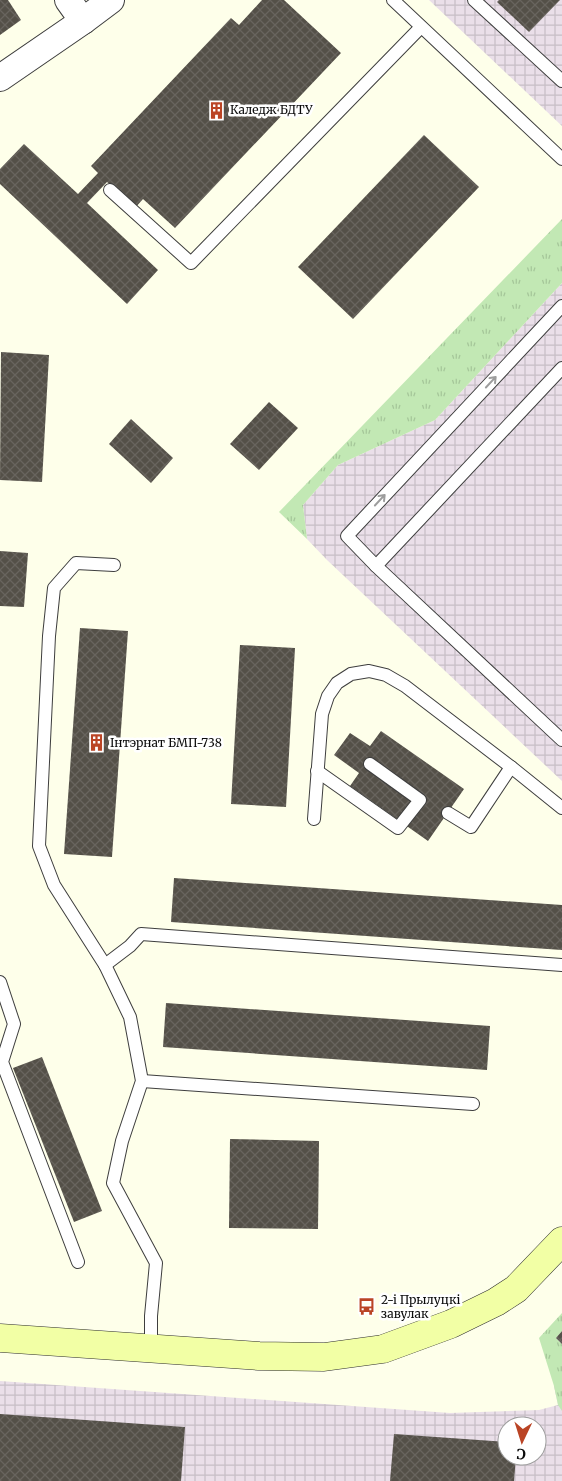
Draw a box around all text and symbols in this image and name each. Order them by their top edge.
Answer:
building icon: Каледж БДТУ [206,100,226,120]
place label: Каледж БДТУ [230,102,313,117]
one-way arrow [485,375,497,388]
one-way arrow [374,494,386,507]
building icon: Інтэрнат БМП-738 [86,733,106,753]
place label: Інтэрнат БМП-738 [110,735,222,750]
place label: 2-і Прылуцкі завулак [381,1292,461,1321]
bus stop icon: 2-і Прылуцкі завулак [357,1297,377,1317]
north arrow [497,1416,547,1466]
text: С [516,1445,526,1463]

